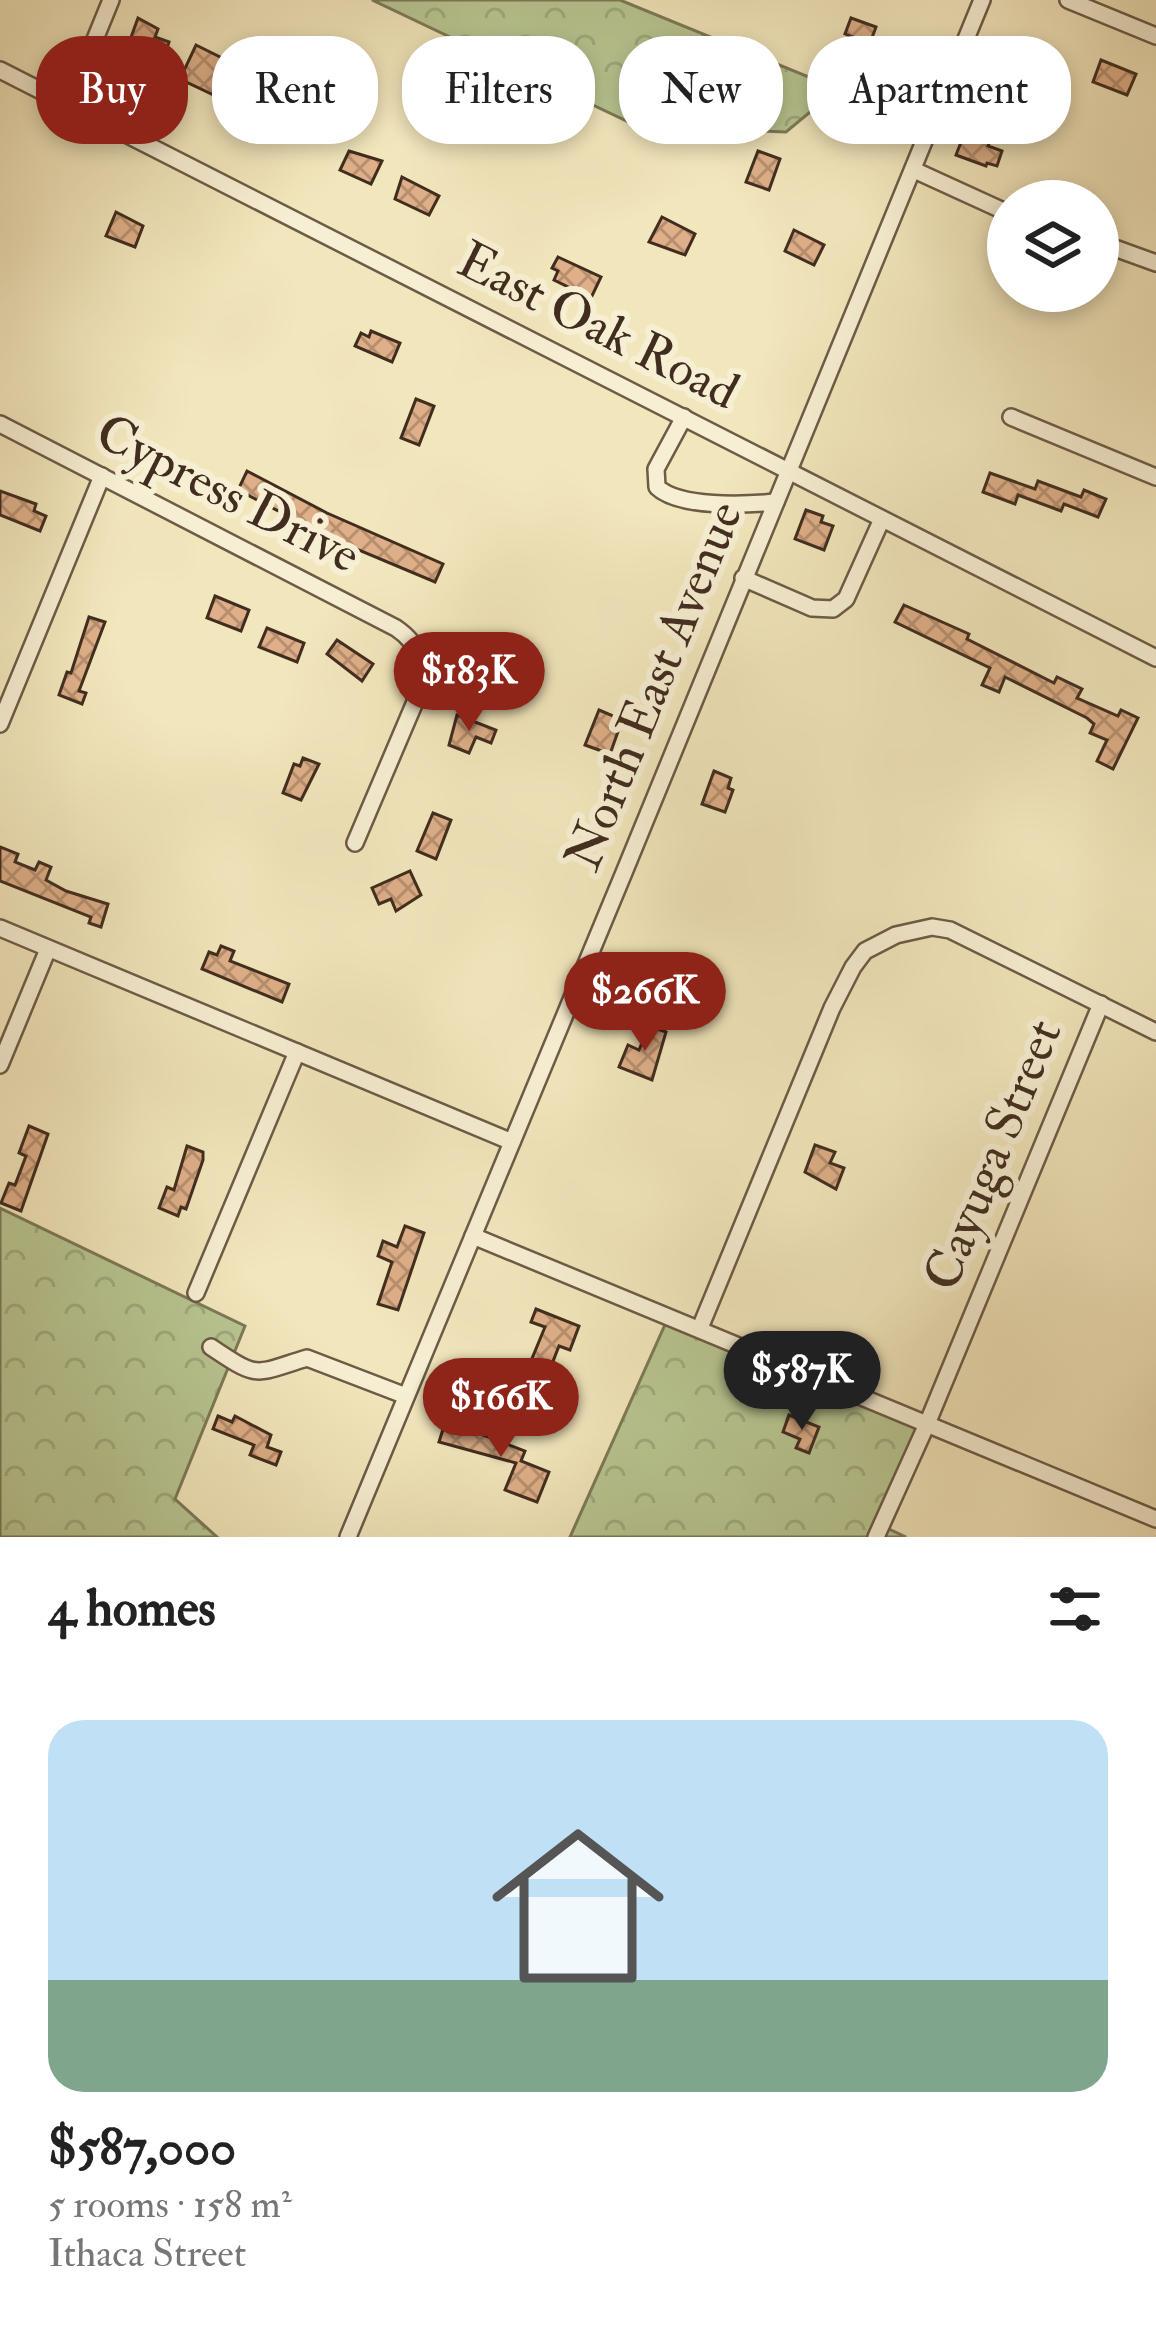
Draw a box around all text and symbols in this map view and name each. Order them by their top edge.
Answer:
chip: Buy [36,36,188,144]
chip: Rent [212,36,378,144]
chip: Filters [402,36,595,144]
chip: New [619,36,783,144]
chip: Apartment [807,36,1071,144]
map controls [987,180,1119,312]
button: layers [987,180,1119,312]
street label: East Oak Road [447,228,749,424]
street label: Cypress Drive [85,400,371,588]
street label: North East Avenue [551,492,757,880]
pin: $183K [385,632,553,734]
text: $183K [421,646,517,695]
pin: $266K [561,952,729,1054]
text: $266K [591,966,699,1015]
street label: Cayuga Street [910,1010,1076,1300]
pin: $587K [718,1331,886,1433]
text: $587K [751,1345,853,1394]
pin: $166K [417,1358,585,1460]
text: $166K [450,1372,552,1421]
icon: filters [1042,1576,1108,1642]
text: 4 homes [48,1577,216,1641]
icon: home [470,1798,686,2014]
text: $587,000 [48,2116,236,2180]
text: 5 rooms · 158 m² [48,2180,292,2229]
text: Ithaca Street [48,2229,246,2278]

